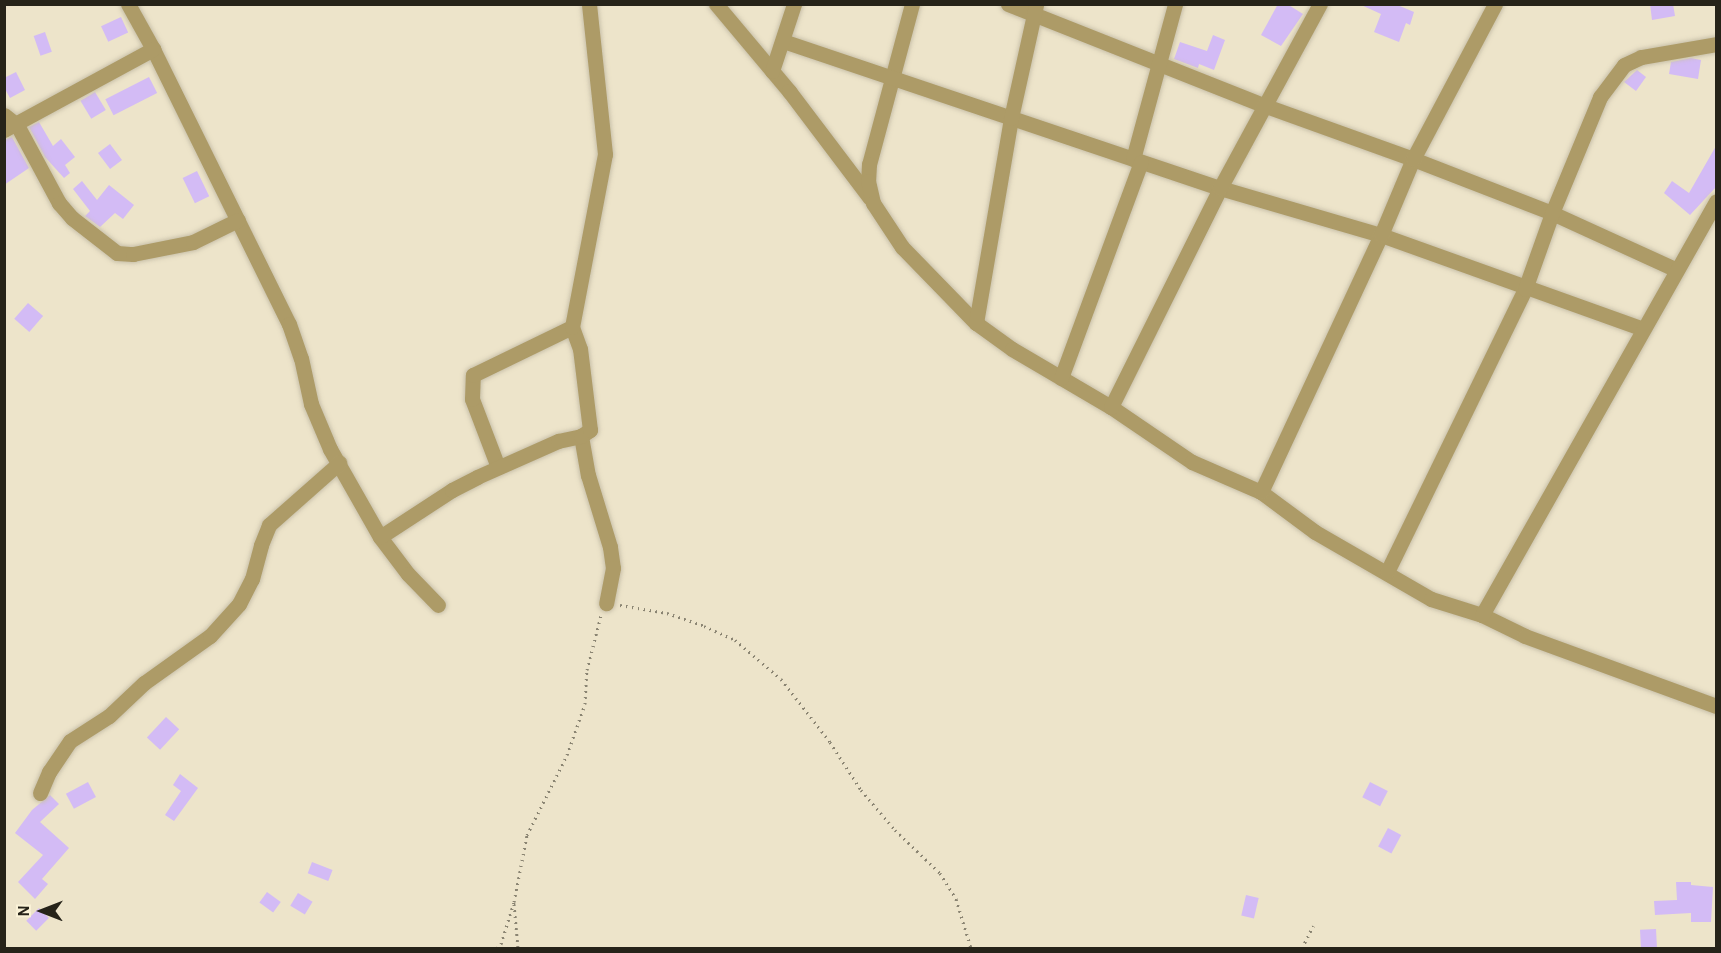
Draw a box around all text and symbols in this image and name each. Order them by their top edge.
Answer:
north arrow [12,881,72,941]
text: N [16,905,32,917]

